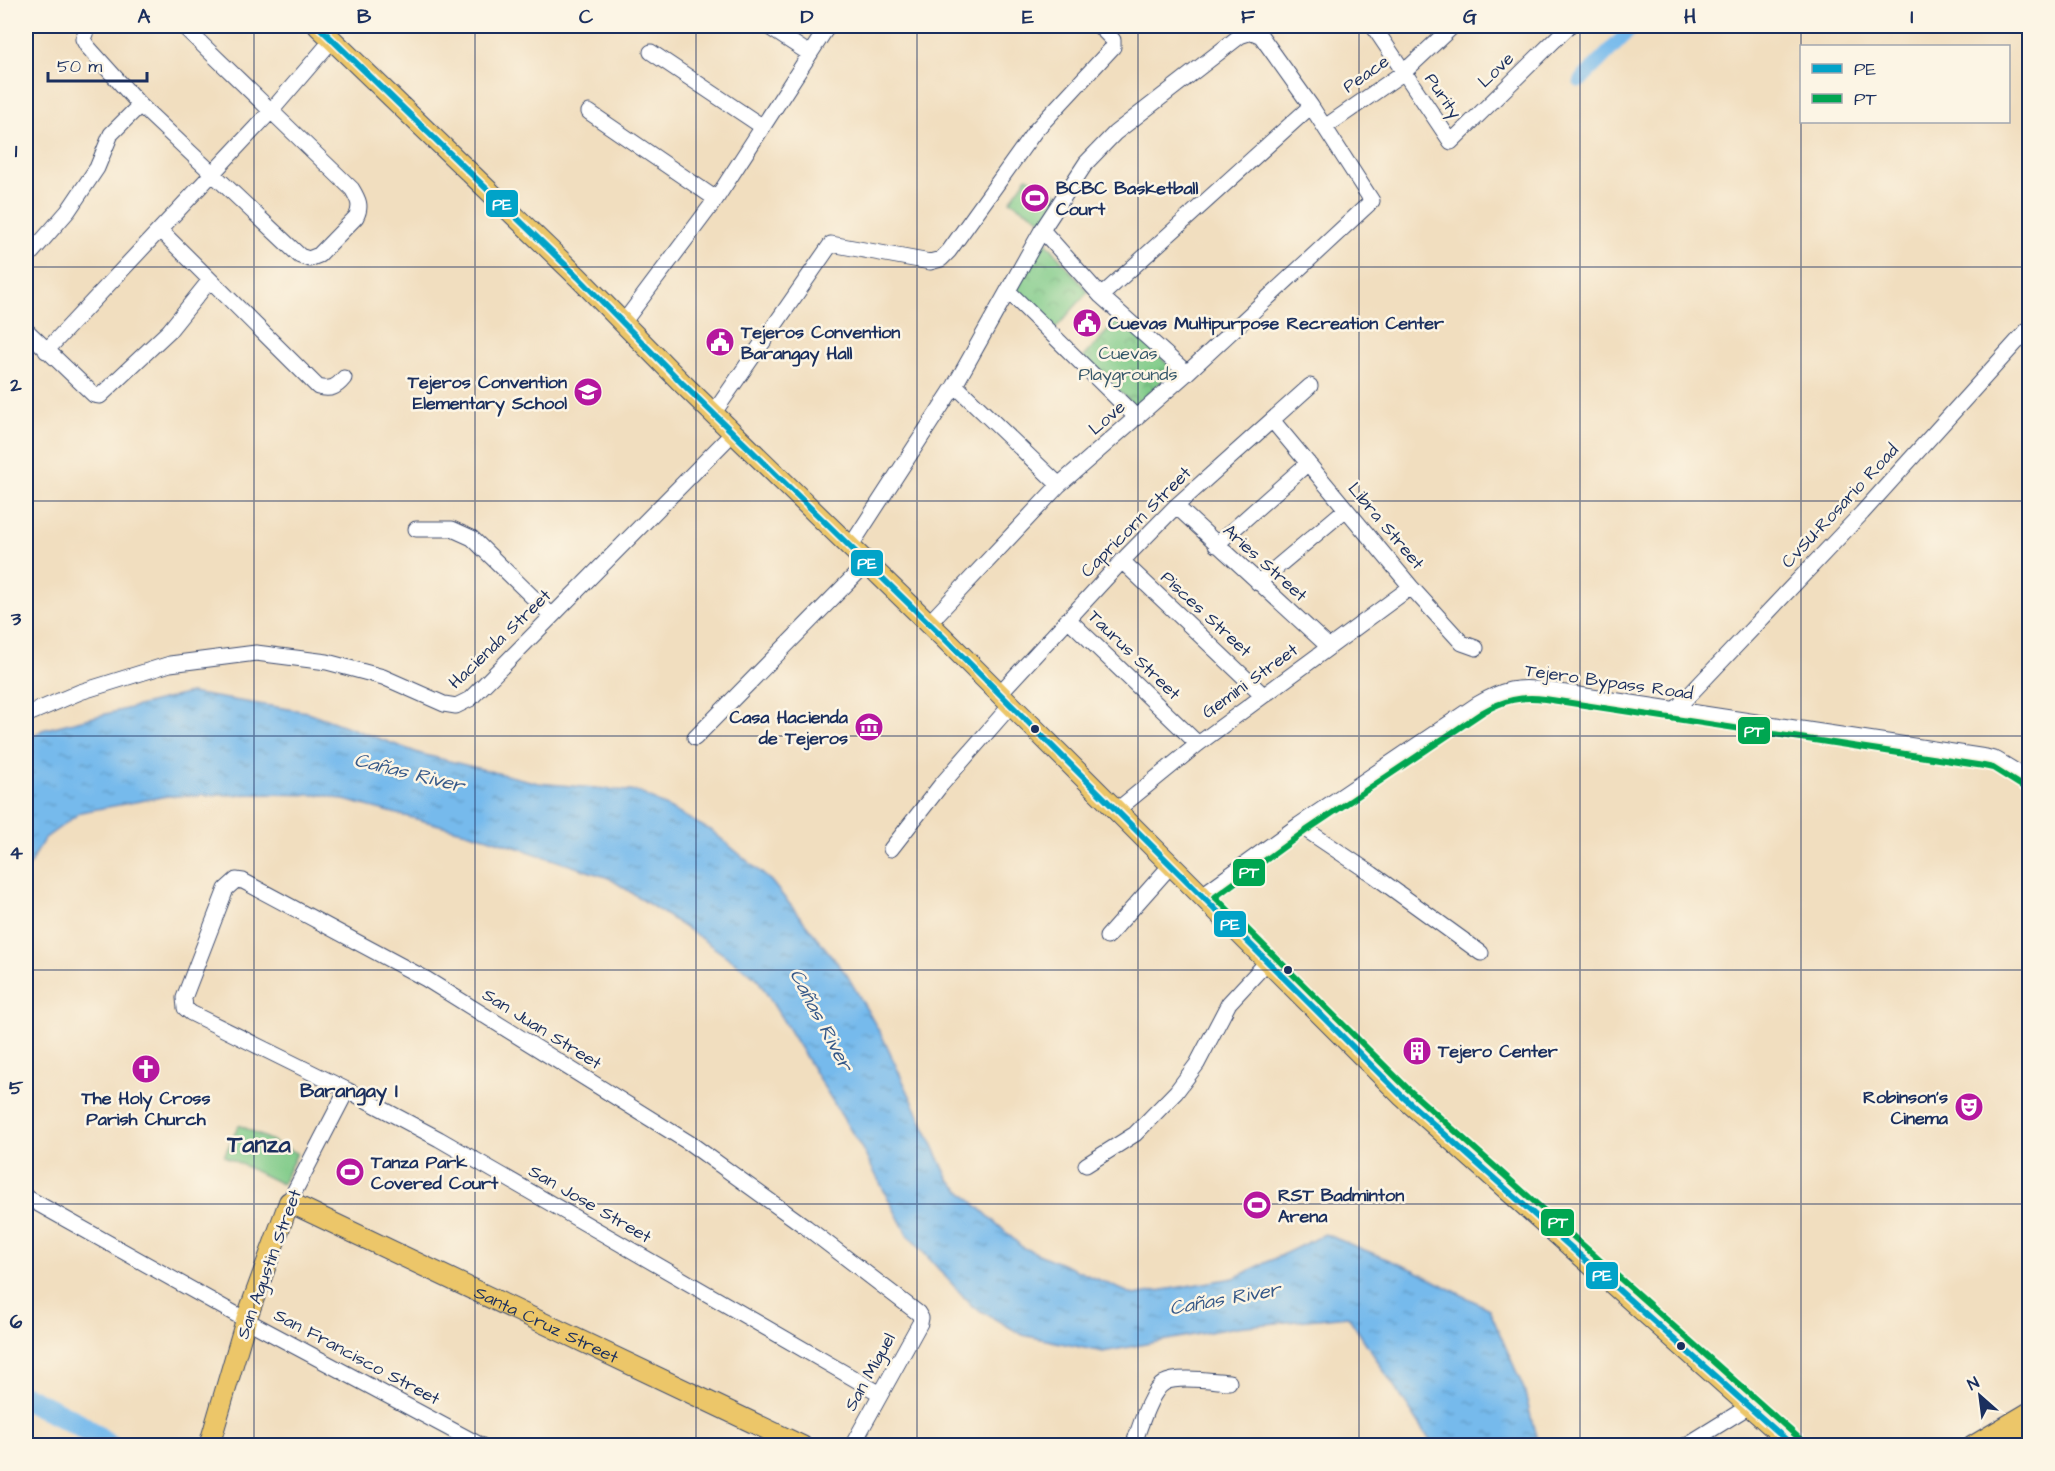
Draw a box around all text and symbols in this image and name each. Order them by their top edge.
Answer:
text: A [138,3,151,31]
text: B [357,3,372,31]
text: C [579,3,594,31]
text: D [801,3,814,31]
text: E [1022,3,1034,31]
text: F [1241,3,1256,31]
text: G [1463,3,1477,31]
text: H [1684,3,1696,31]
text: I [1910,3,1914,31]
scale bar [48,45,147,83]
legend [1800,45,2010,123]
street label: Love [1472,46,1520,93]
street label: Peace [1338,49,1394,99]
text: 50 m [57,54,102,79]
text: PE [1854,57,1876,82]
street label: Purity [1418,68,1468,125]
text: PT [1854,87,1877,112]
text: 1 [15,137,18,165]
place label: BCBC Basketball Court [1056,176,1198,222]
sports icon: BCBC Basketball Court [1019,182,1051,214]
line badge: PE [485,189,519,218]
text: PE [492,194,512,216]
public building icon: Cuevas Multipurpose Recreation Center [1071,307,1103,339]
place label: Cuevas Multipurpose Recreation Center [1108,311,1444,336]
place label: Tejeros Convention Barangay Hall [740,320,900,367]
public building icon: Tejeros Convention Barangay Hall [704,326,736,358]
park label: Cuevas Playgrounds [1078,341,1178,388]
place label: Tejeros Convention Elementary School [407,370,567,417]
text: 2 [9,371,22,399]
school or university icon: Tejeros Convention Elementary School [572,376,604,408]
street label: Love [1083,395,1131,441]
street label: CvSU–Rosario Road [1776,438,1904,574]
street label: Capricorn Street [1075,460,1198,583]
street label: Libra Street [1342,477,1430,576]
street label: Aries Street [1217,518,1313,608]
line badge: PE [850,549,884,577]
text: PE [857,553,877,575]
street label: Pisces Street [1155,565,1258,663]
street label: Hacienda Street [443,583,557,695]
street label: Taurus Street [1082,604,1186,706]
text: 3 [10,605,22,633]
street label: Gemini Street [1197,637,1304,724]
street label: Tejero Bypass Road [1523,658,1695,707]
place label: Casa Hacienda de Tejeros [729,705,849,751]
museum icon: Casa Hacienda de Tejeros [853,711,885,743]
line badge: PT [1737,716,1771,745]
text: PT [1744,721,1765,743]
unlabelled marker [1029,723,1041,735]
water label: Cañas River [351,746,469,801]
text: 4 [9,839,23,867]
line badge: PT [1232,858,1266,887]
text: PT [1239,862,1260,884]
line badge: PE [1213,910,1247,938]
text: PE [1220,914,1240,936]
water label: Cañas River [782,964,861,1078]
unlabelled marker [1282,964,1294,976]
street label: San Juan Street [477,982,607,1076]
building icon: Tejero Center [1401,1035,1433,1067]
place label: Tejero Center [1437,1039,1558,1064]
church icon: The Holy Cross Parish Church [130,1053,162,1085]
text: 5 [9,1074,24,1102]
district label: Barangay I [300,1077,398,1106]
place label: Robinson's Cinema [1863,1085,1949,1131]
place label: The Holy Cross Parish Church [81,1086,210,1132]
theatre icon: Robinson's Cinema [1953,1091,1985,1123]
district label: Tanza [226,1128,291,1162]
place label: Tanza Park Covered Court [370,1150,499,1196]
sports icon: Tanza Park Covered Court [334,1156,366,1188]
street label: San Jose Street [524,1159,657,1250]
place label: RST Badminton Arena [1278,1183,1404,1229]
street label: San Agustin Street [230,1185,309,1343]
sports icon: RST Badminton Arena [1241,1189,1273,1221]
line badge: PT [1540,1208,1575,1237]
text: PT [1548,1212,1569,1234]
line badge: PE [1585,1261,1619,1290]
text: PE [1592,1265,1612,1287]
water label: Cañas River [1167,1275,1285,1323]
street label: Santa Cruz Street [470,1279,623,1370]
street label: San Francisco Street [270,1303,445,1412]
text: 6 [10,1308,23,1336]
street label: San Miguel [838,1328,903,1416]
unlabelled marker [1675,1340,1687,1352]
north arrow [1950,1366,2010,1426]
text: N [1964,1372,1983,1396]

